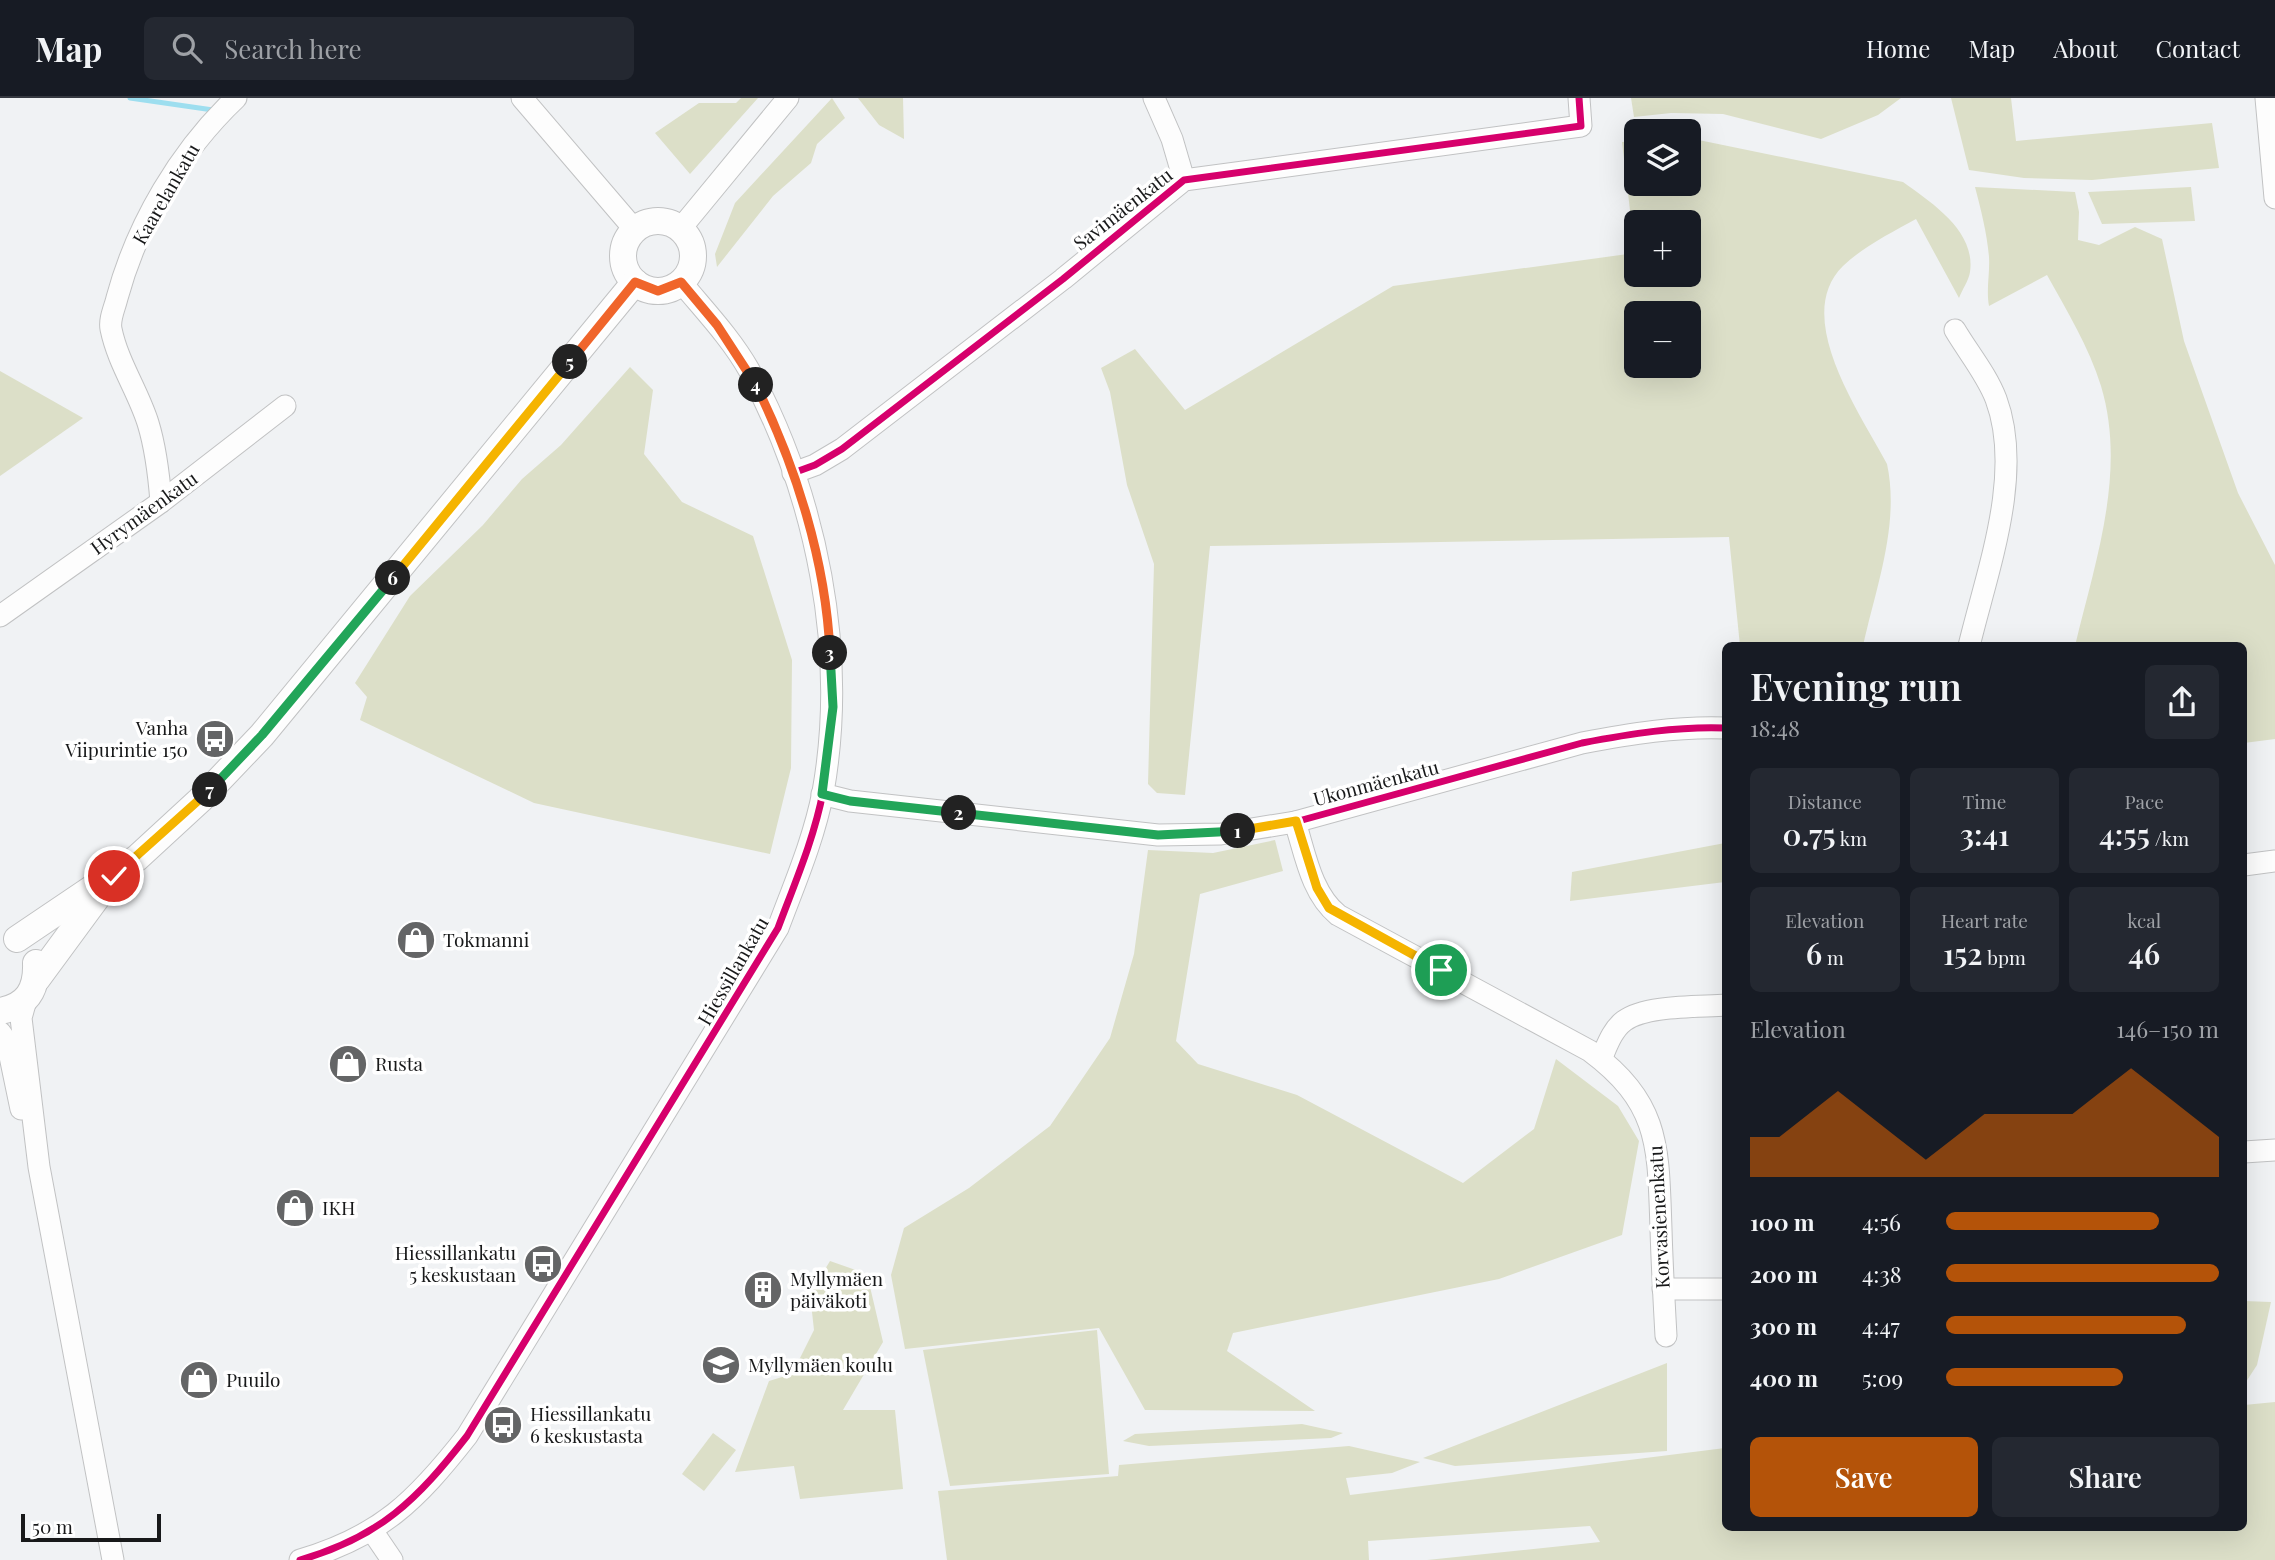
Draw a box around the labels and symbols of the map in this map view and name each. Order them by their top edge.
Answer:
street label: Kaarelankatu [126,138,205,249]
street label: Savimäenkatu [1067,161,1177,255]
pin: 5 [552,344,588,380]
pin: 4 [738,368,774,402]
street label: Hyrymäenkatu [85,464,202,560]
pin: 6 [376,560,410,596]
pin: 3 [812,636,848,670]
place label: Vanha Viipurintie 150 [64,714,189,762]
bus stop icon: Vanha Viipurintie 150 [194,718,236,760]
street label: Ukonmäenkatu [1310,753,1441,811]
pin: 7 [192,772,228,808]
pin: 2 [942,796,976,830]
pin: 1 [1220,814,1256,848]
pin [84,846,144,906]
street label: Hiessillankatu [691,911,774,1030]
shop icon: Tokmanni [395,919,437,961]
place label: Tokmanni [443,926,530,952]
pin [1411,940,1471,1000]
shop icon: Rusta [327,1043,369,1085]
place label: Rusta [375,1050,424,1076]
street label: Korvasienenkatu [1641,1145,1675,1289]
shop icon: IKH [274,1187,316,1229]
place label: IKH [322,1194,355,1220]
place label: Hiessillankatu 5 keskustaan [395,1239,517,1287]
bus stop icon: Hiessillankatu 5 keskustaan [522,1243,564,1285]
place label: Myllymäen päiväkoti [790,1265,884,1313]
building icon: Myllymäen päiväkoti [742,1269,784,1311]
school or university icon: Myllymäen koulu [700,1344,742,1386]
place label: Myllymäen koulu [748,1351,893,1377]
shop icon: Puuilo [178,1359,220,1401]
place label: Puuilo [226,1366,280,1392]
place label: Hiessillankatu 6 keskustasta [530,1400,651,1448]
bus stop icon: Hiessillankatu 6 keskustasta [482,1404,524,1446]
scale bar [21,1511,161,1543]

